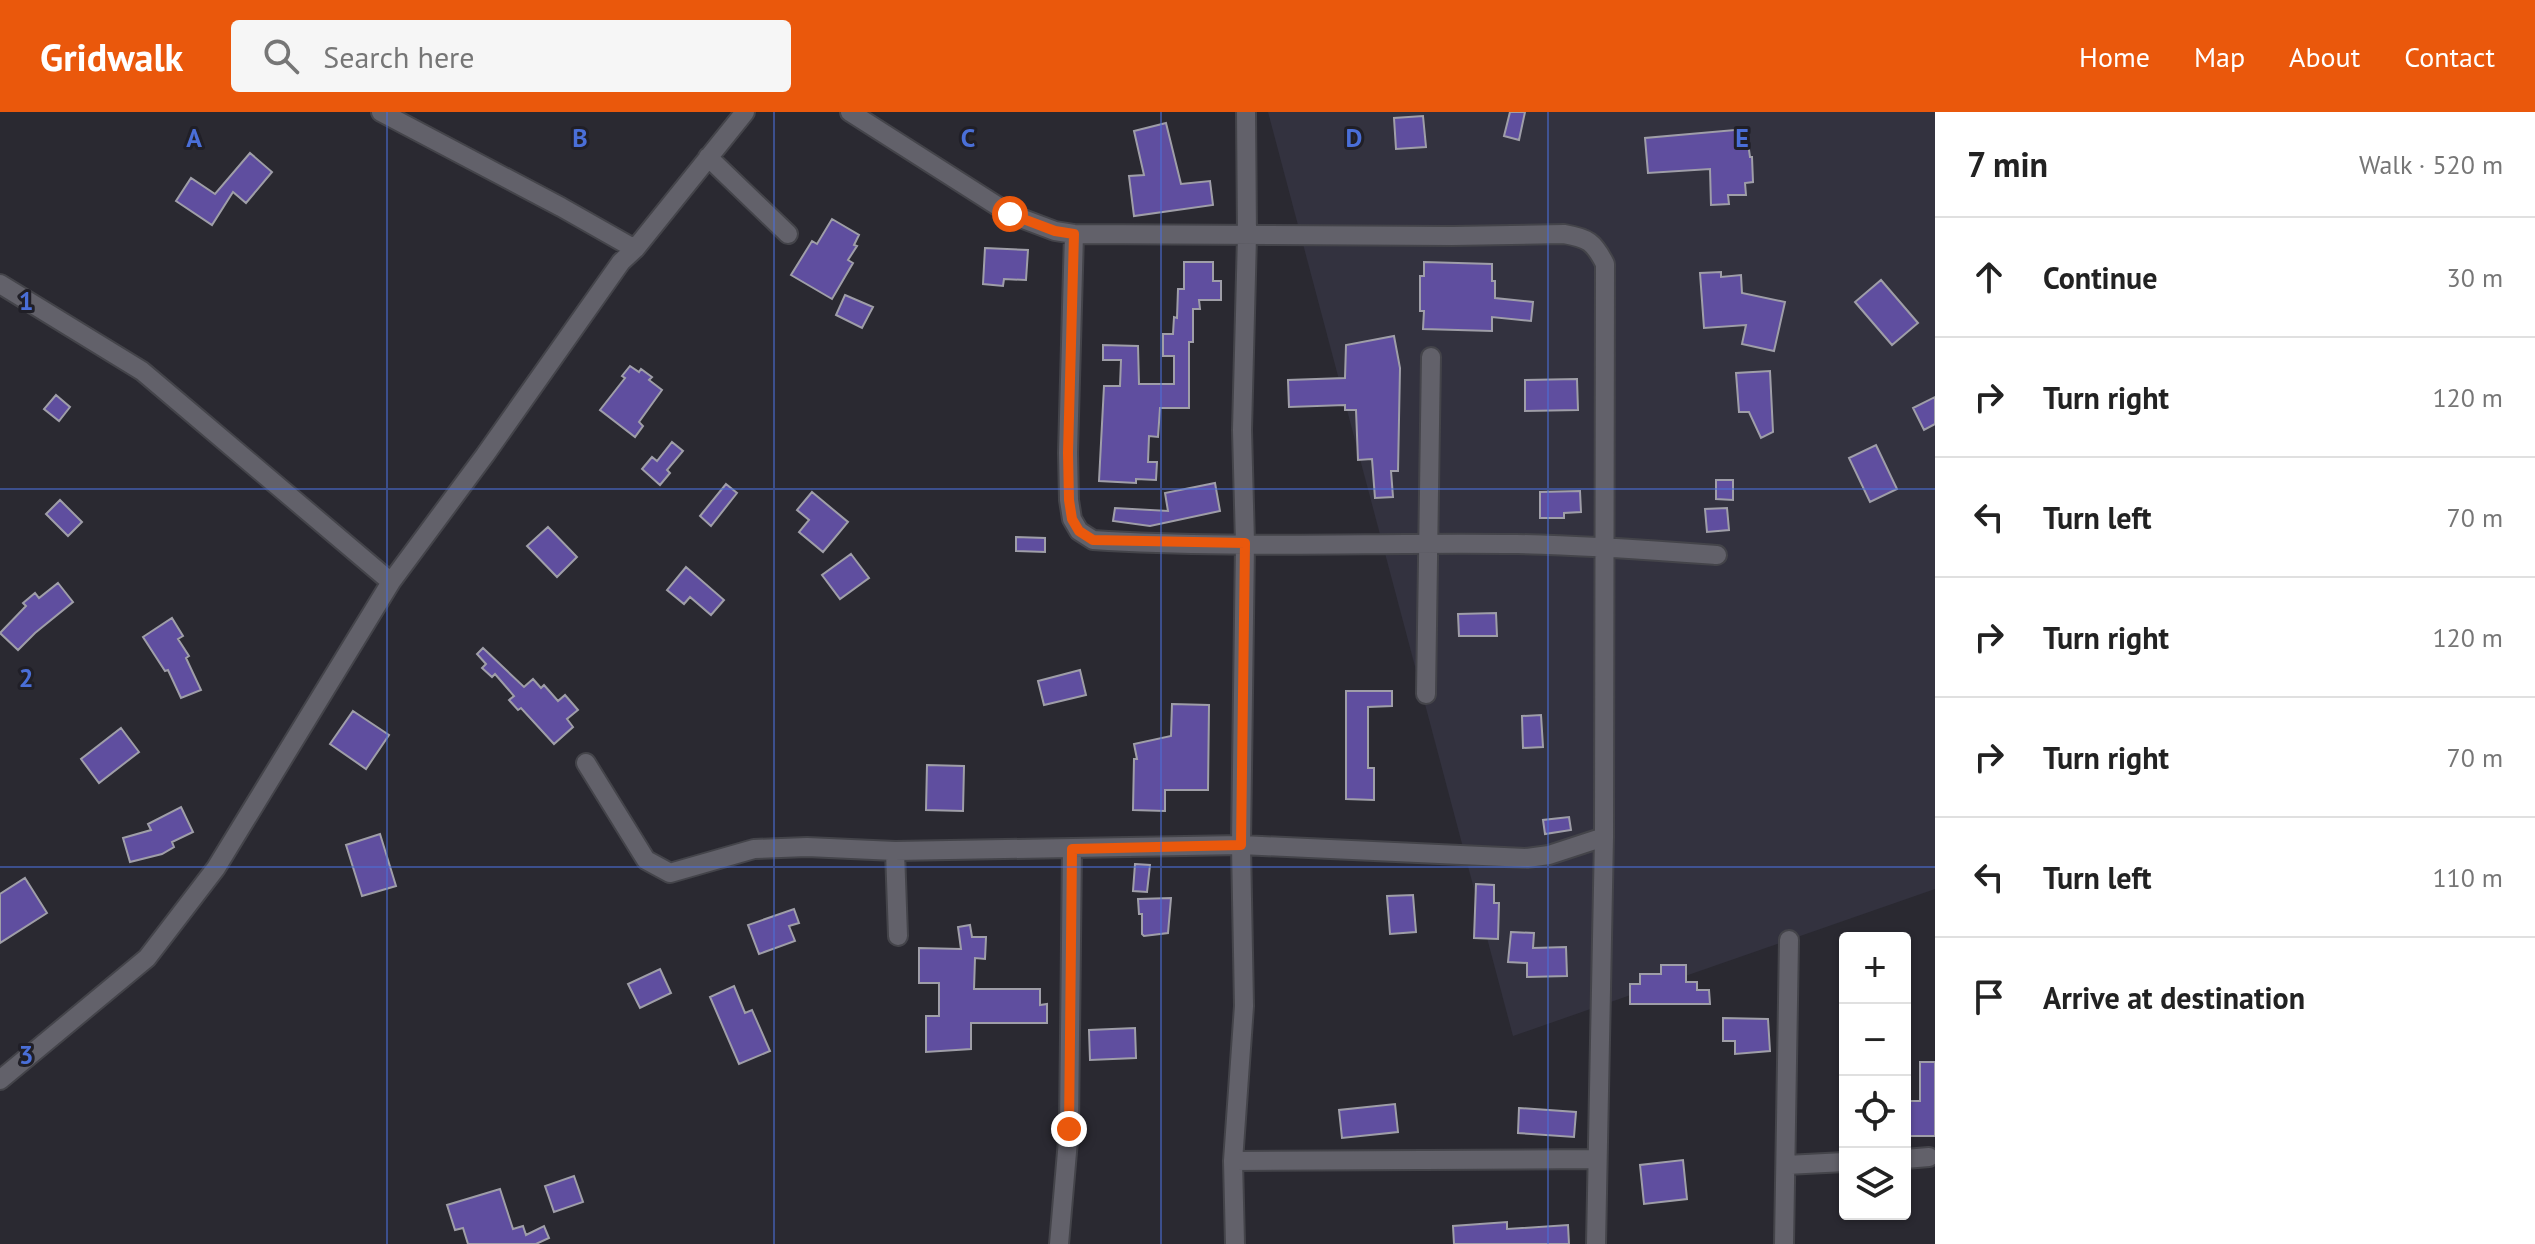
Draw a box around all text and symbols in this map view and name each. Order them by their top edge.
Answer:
search box [231,20,791,92]
text: Gridwalk [40,32,183,81]
icon: search [259,34,303,78]
text: Search here [323,37,475,76]
text: Home [2079,38,2150,75]
text: Map [2194,38,2245,75]
text: About [2289,38,2360,75]
text: Contact [2404,38,2495,75]
text: A [186,121,202,154]
text: B [572,121,588,154]
text: C [961,121,975,154]
text: D [1346,121,1362,154]
text: E [1735,121,1749,154]
text: 7 min [1967,142,2048,186]
text: Walk · 520 m [2359,148,2503,181]
route start [992,196,1028,232]
icon: ahead [1967,255,2011,299]
text: Continue [2043,258,2157,297]
text: 30 m [2447,261,2503,294]
text: 1 [19,284,33,317]
icon: right [1967,375,2011,419]
text: Turn right [2043,378,2169,417]
text: 120 m [2432,381,2503,414]
icon: left [1967,495,2011,539]
text: Turn left [2043,498,2151,537]
text: 70 m [2447,501,2503,534]
icon: right [1967,615,2011,659]
text: Turn right [2043,618,2169,657]
text: 120 m [2432,621,2503,654]
text: 2 [19,661,33,694]
icon: right [1967,735,2011,779]
text: Turn right [2043,738,2169,777]
text: 70 m [2447,741,2503,774]
icon: left [1967,855,2011,899]
text: Turn left [2043,858,2151,897]
text: 110 m [2432,861,2503,894]
map controls [1839,932,1911,1220]
button: + [1839,932,1911,1004]
icon: arrive [1967,975,2011,1019]
text: Arrive at destination [2043,978,2305,1017]
button: − [1839,1004,1911,1076]
text: 3 [19,1038,33,1071]
button: locate [1839,1076,1911,1148]
route end [1051,1111,1087,1147]
button: layers [1839,1148,1911,1220]

